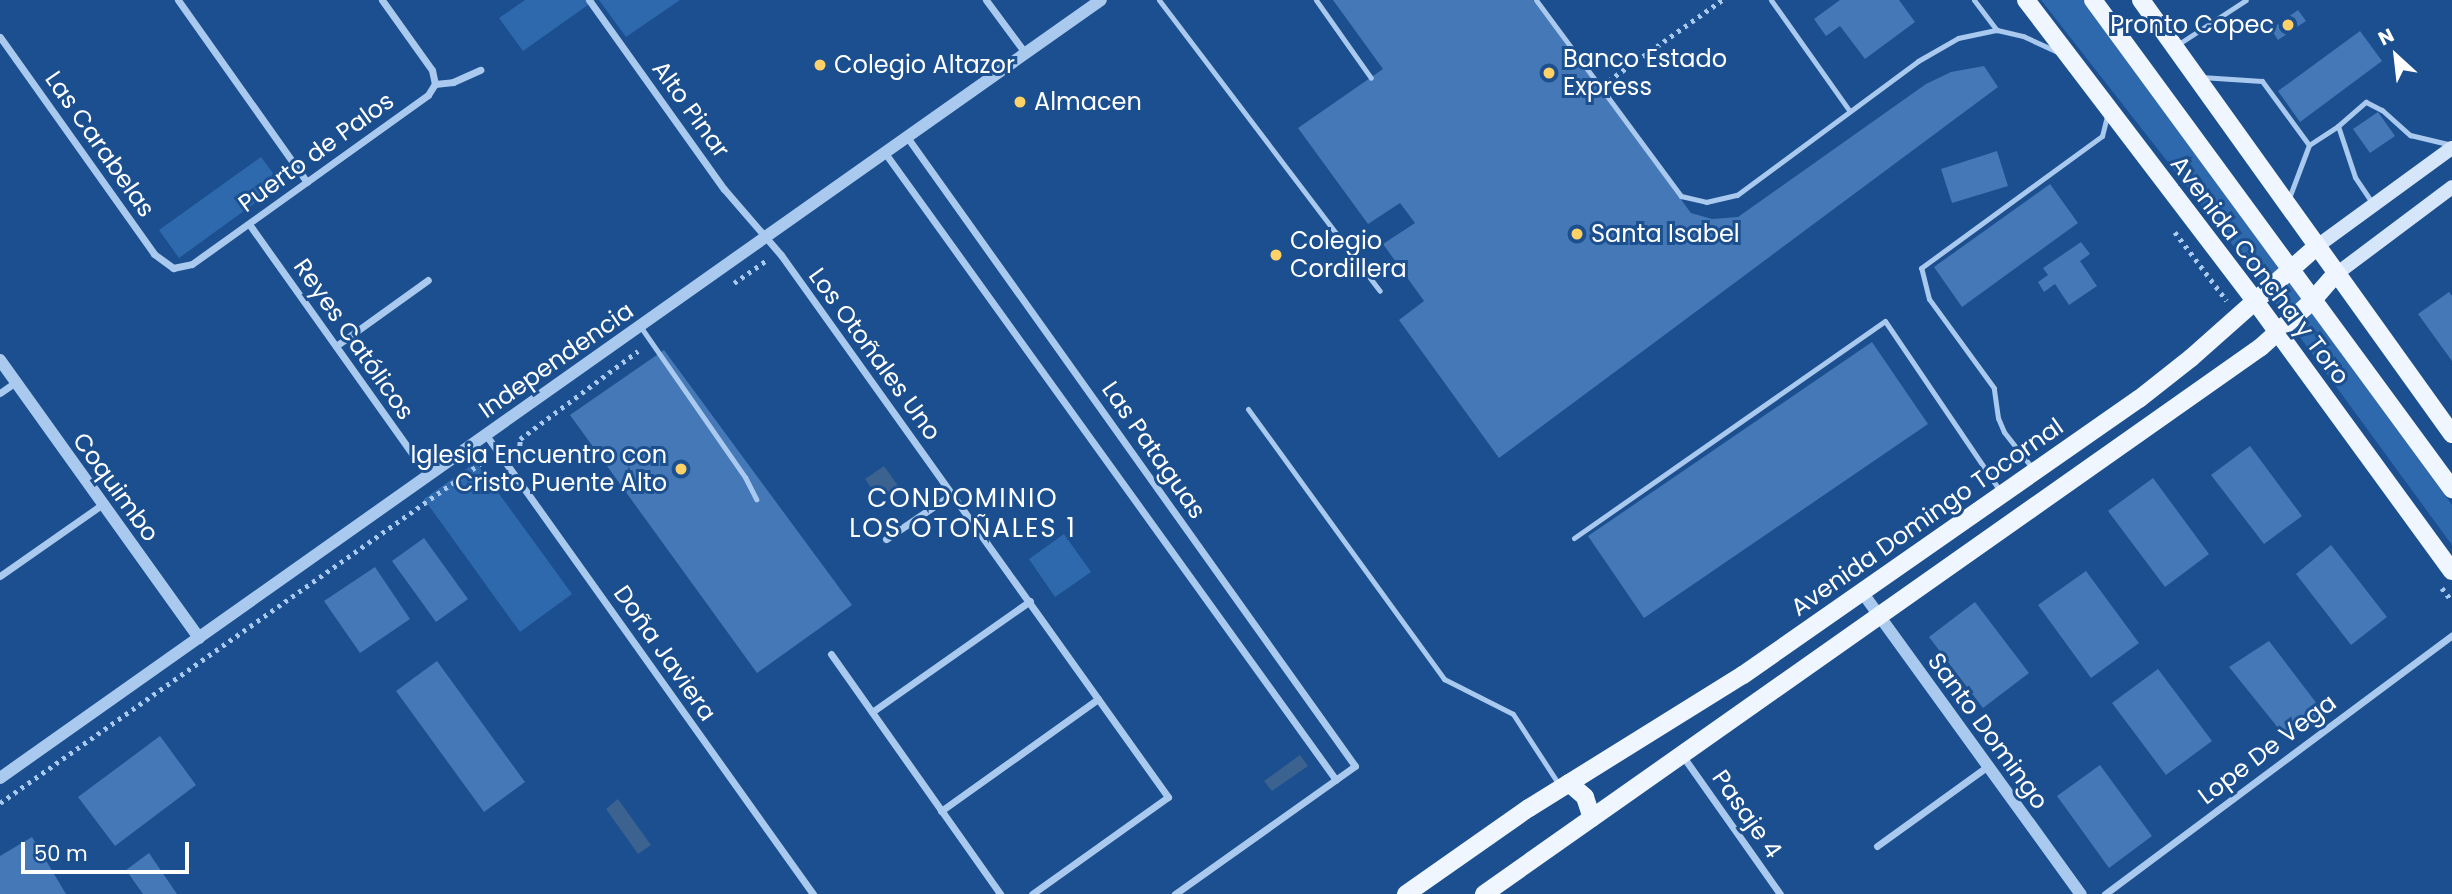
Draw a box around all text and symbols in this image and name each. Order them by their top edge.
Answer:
place label: Pronto Copec [2110,11,2274,39]
marker: Pronto Copec [2280,17,2296,33]
north arrow [2361,21,2431,91]
text: N [2374,22,2399,52]
place label: Banco Estado Express [1563,45,1727,101]
place label: Colegio Altazor [834,51,1015,79]
street label: Alto Pinar [646,55,736,163]
marker: Colegio Altazor [812,57,828,73]
marker: Banco Estado Express [1541,65,1557,81]
street label: Las Carabelas [39,66,161,222]
street label: Puerto de Palos [233,86,399,218]
place label: Almacen [1034,88,1142,116]
marker: Almacen [1012,94,1028,110]
street label: Avenida Concha y Toro [2165,150,2355,390]
place label: Santa Isabel [1591,220,1740,248]
marker: Santa Isabel [1569,226,1585,242]
place label: Colegio Cordillera [1290,227,1407,283]
marker: Colegio Cordillera [1268,247,1284,263]
street label: Reyes Católicos [288,253,420,425]
street label: Los Otoñales Uno [803,262,947,446]
street label: Independencia [473,296,639,424]
street label: Las Pataguas [1096,376,1212,524]
street label: Avenida Domingo Tocornal [1785,412,2069,622]
street label: Coquimbo [67,427,165,547]
place label: Iglesia Encuentro con Cristo Puente Alto [410,441,667,497]
marker: Iglesia Encuentro con Cristo Puente Alto [673,461,689,477]
district label: CONDOMINIO LOS OTOÑALES 1 [851,483,1075,544]
street label: Doña Javiera [608,580,722,726]
street label: Santo Domingo [1922,647,2054,815]
street label: Lope De Vega [2192,688,2342,810]
street label: Pasaje 4 [1706,764,1788,864]
scale bar [24,828,192,872]
text: 50 m [34,839,88,868]

